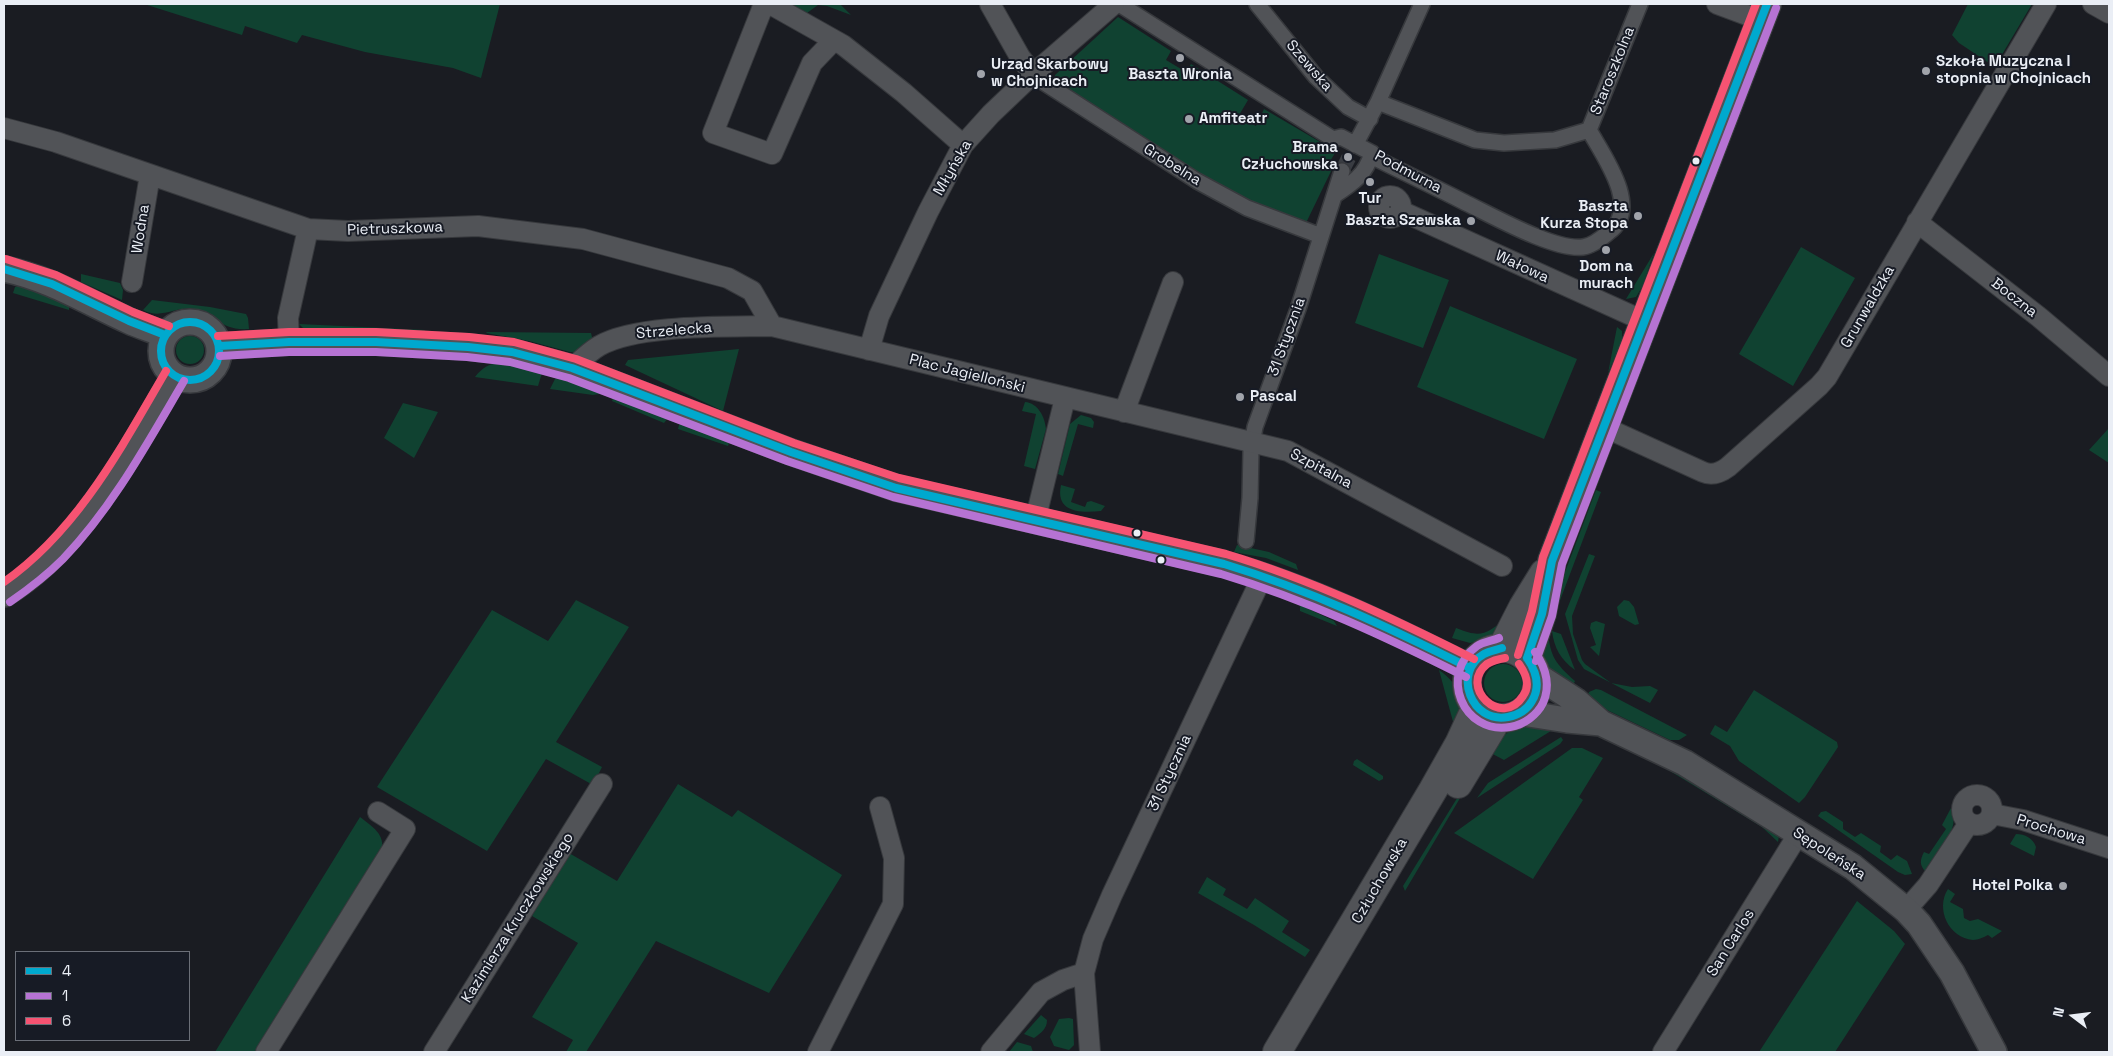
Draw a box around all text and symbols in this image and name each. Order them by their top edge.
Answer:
street label: Staroszkolna [1587,24,1639,118]
street label: Szewska [1282,37,1336,95]
marker: Baszta Wronia [1174,52,1186,64]
place label: Szkoła Muzyczna I stopnia w Chojnicach [1936,53,2091,88]
place label: Urząd Skarbowy w Chojnicach [991,56,1108,91]
marker: Szkoła Muzyczna I stopnia w Chojnicach [1920,65,1932,77]
place label: Baszta Wronia [1128,66,1232,84]
marker: Urząd Skarbowy w Chojnicach [975,68,987,80]
place label: Amfiteatr [1199,110,1267,128]
marker: Amfiteatr [1183,113,1195,125]
street label: Młyńska [930,137,976,199]
place label: Brama Człuchowska [1241,139,1338,174]
street label: Grobelna [1140,140,1204,190]
street label: Podmurna [1371,147,1445,197]
marker: Brama Człuchowska [1342,151,1354,163]
unlabelled marker [1691,156,1701,166]
marker: Tur [1364,176,1376,188]
place label: Tur [1359,190,1381,208]
place label: Baszta Kurza Stopa [1540,198,1628,233]
street label: Wodna [128,203,154,255]
marker: Baszta Kurza Stopa [1632,210,1644,222]
place label: Baszta Szewska [1346,212,1461,230]
marker: Baszta Szewska [1465,215,1477,227]
street label: Pietruszkowa [347,218,443,240]
marker: Dom na murach [1600,244,1612,256]
street label: Wałowa [1493,247,1551,287]
place label: Dom na murach [1579,258,1633,293]
street label: Grunwaldzka [1837,263,1899,351]
street label: Boczna [1987,274,2041,322]
street label: 31 Stycznia [1264,295,1310,379]
street label: Strzelecka [635,319,713,343]
street label: Plac Jagielloński [907,351,1027,397]
place label: Pascal [1250,388,1297,406]
marker: Pascal [1234,391,1246,403]
street label: Szpitalna [1287,445,1355,493]
unlabelled marker [1132,528,1142,538]
unlabelled marker [1156,555,1166,565]
street label: 31 Stycznia [1144,732,1196,814]
street label: Prochowa [2014,811,2088,849]
street label: Sępoleńska [1789,824,1869,884]
street label: Kazimierza Kruczkowskiego [458,830,578,1006]
street label: Człuchowska [1348,835,1412,927]
place label: Hotel Polka [1972,877,2053,895]
marker: Hotel Polka [2057,880,2069,892]
street label: San Carlos [1703,906,1759,980]
legend [15,951,190,1041]
text: 4 [62,961,71,980]
text: 1 [62,986,68,1005]
north arrow [2048,991,2098,1041]
text: N [2049,1005,2068,1019]
text: 6 [62,1011,71,1030]

